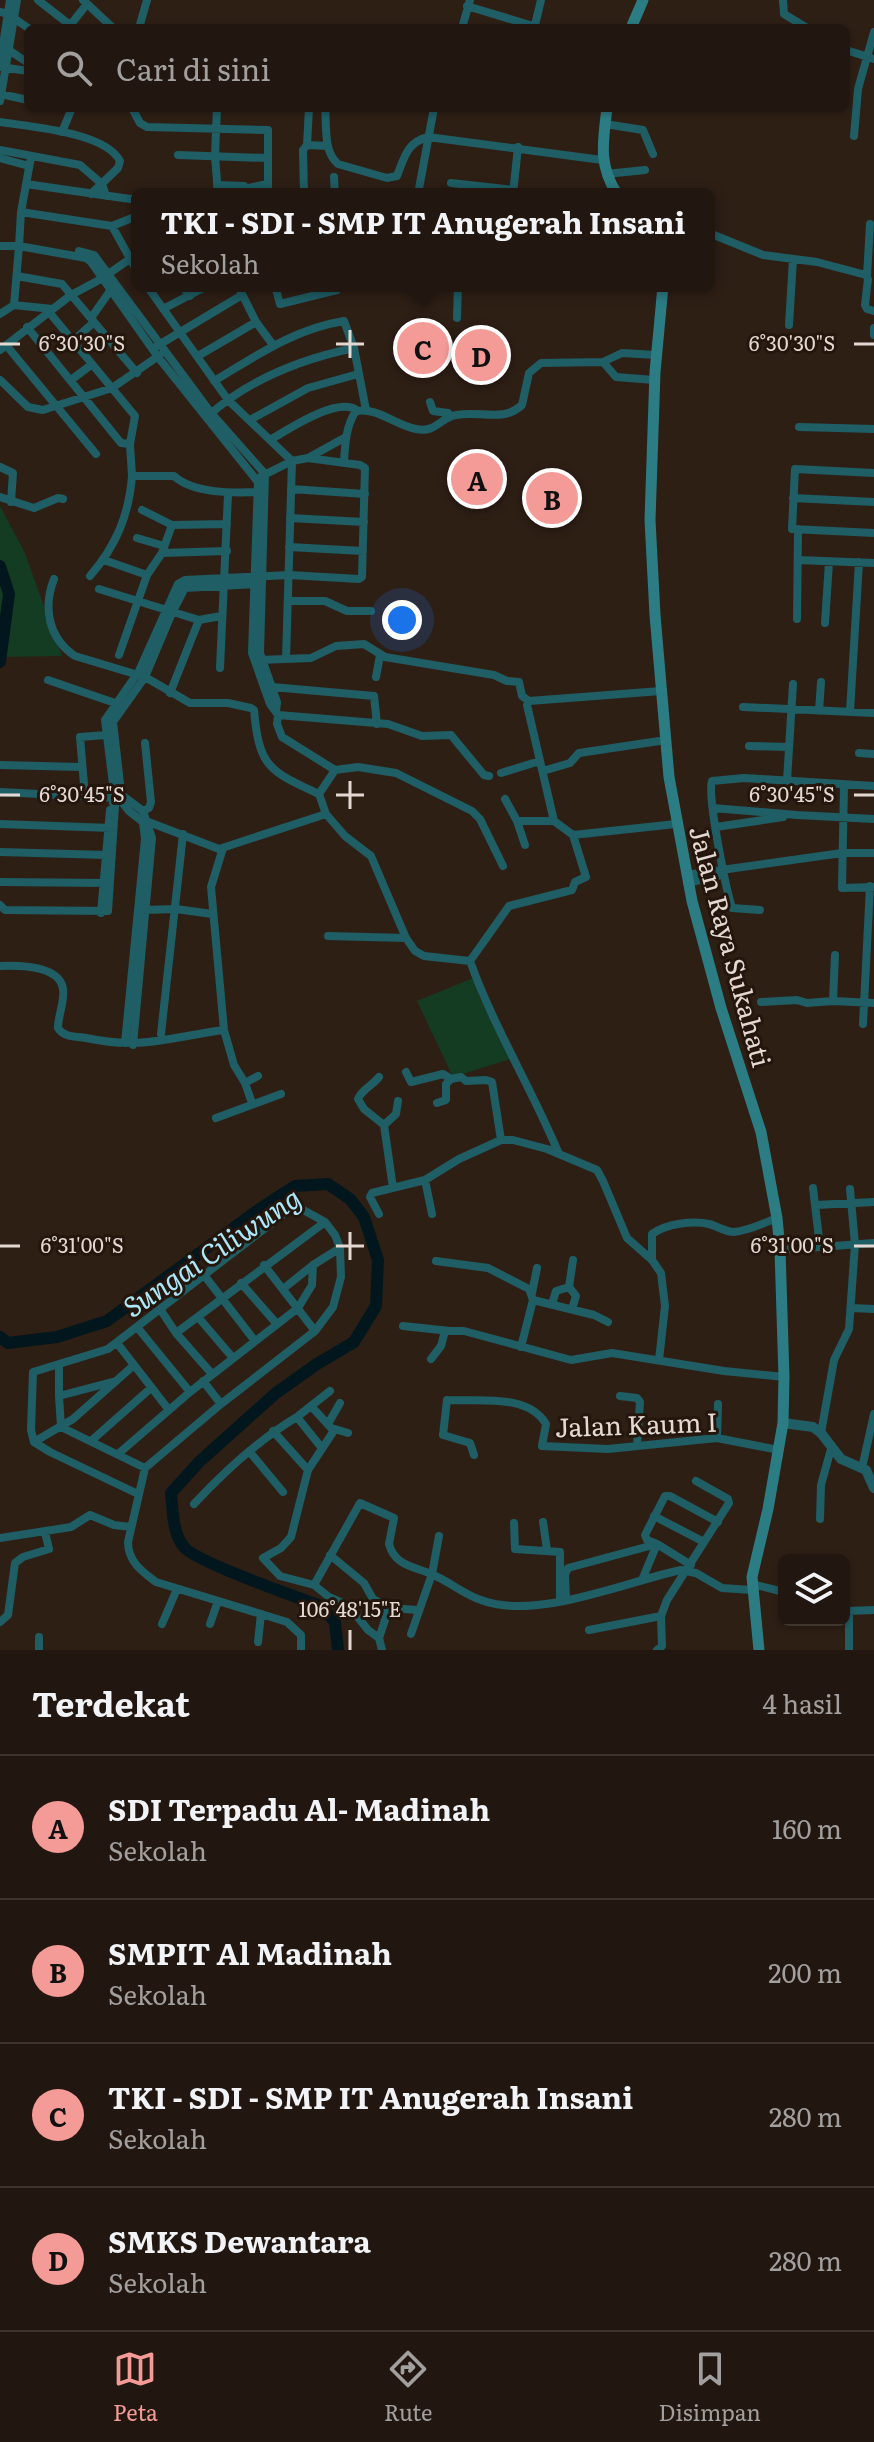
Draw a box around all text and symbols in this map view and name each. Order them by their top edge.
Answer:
search box [24,24,850,112]
icon: search [52,46,96,90]
text: Cari di sini [116,46,270,90]
popup [131,188,715,292]
text: TKI - SDI - SMP IT Anugerah Insani [160,199,686,243]
text: Sekolah [160,243,259,282]
pin: C [397,318,449,378]
pin: D [455,325,507,385]
text: 6°30'30"S [39,327,125,357]
text: 6°30'30"S [749,327,835,357]
pin: A [451,449,503,509]
pin: B [526,468,578,528]
your location [382,600,422,640]
text: 6°30'45"S [39,778,125,808]
text: 6°30'45"S [749,778,835,808]
street label: Jalan Raya Sukahati [681,821,783,1071]
water label: Sungai Ciliwung [113,1176,309,1326]
text: 6°31'00"S [40,1229,124,1259]
text: 6°31'00"S [750,1229,834,1259]
street label: Jalan Kaum I [554,1401,718,1445]
map controls [778,1554,850,1626]
button: layers [778,1554,850,1626]
text: 106°48'15"E [299,1593,401,1623]
text: Terdekat [32,1677,190,1727]
text: 4 hasil [762,1683,842,1722]
text: SDI Terpadu Al- Madinah [108,1786,490,1830]
text: A [48,1808,68,1847]
text: 160 m [772,1808,842,1847]
text: Sekolah [108,1830,207,1869]
text: SMPIT Al Madinah [108,1930,392,1974]
text: B [49,1952,67,1991]
text: 200 m [768,1952,842,1991]
text: Sekolah [108,1974,207,2013]
text: TKI - SDI - SMP IT Anugerah Insani [108,2074,633,2118]
text: C [49,2096,67,2135]
text: 280 m [769,2096,842,2135]
text: Sekolah [108,2118,207,2157]
text: SMKS Dewantara [108,2218,371,2262]
text: D [48,2240,68,2279]
text: 280 m [769,2240,842,2279]
text: Sekolah [108,2262,207,2301]
tab: Peta [113,2347,158,2428]
tab: Rute [384,2347,432,2428]
tab: Disimpan [659,2347,761,2428]

